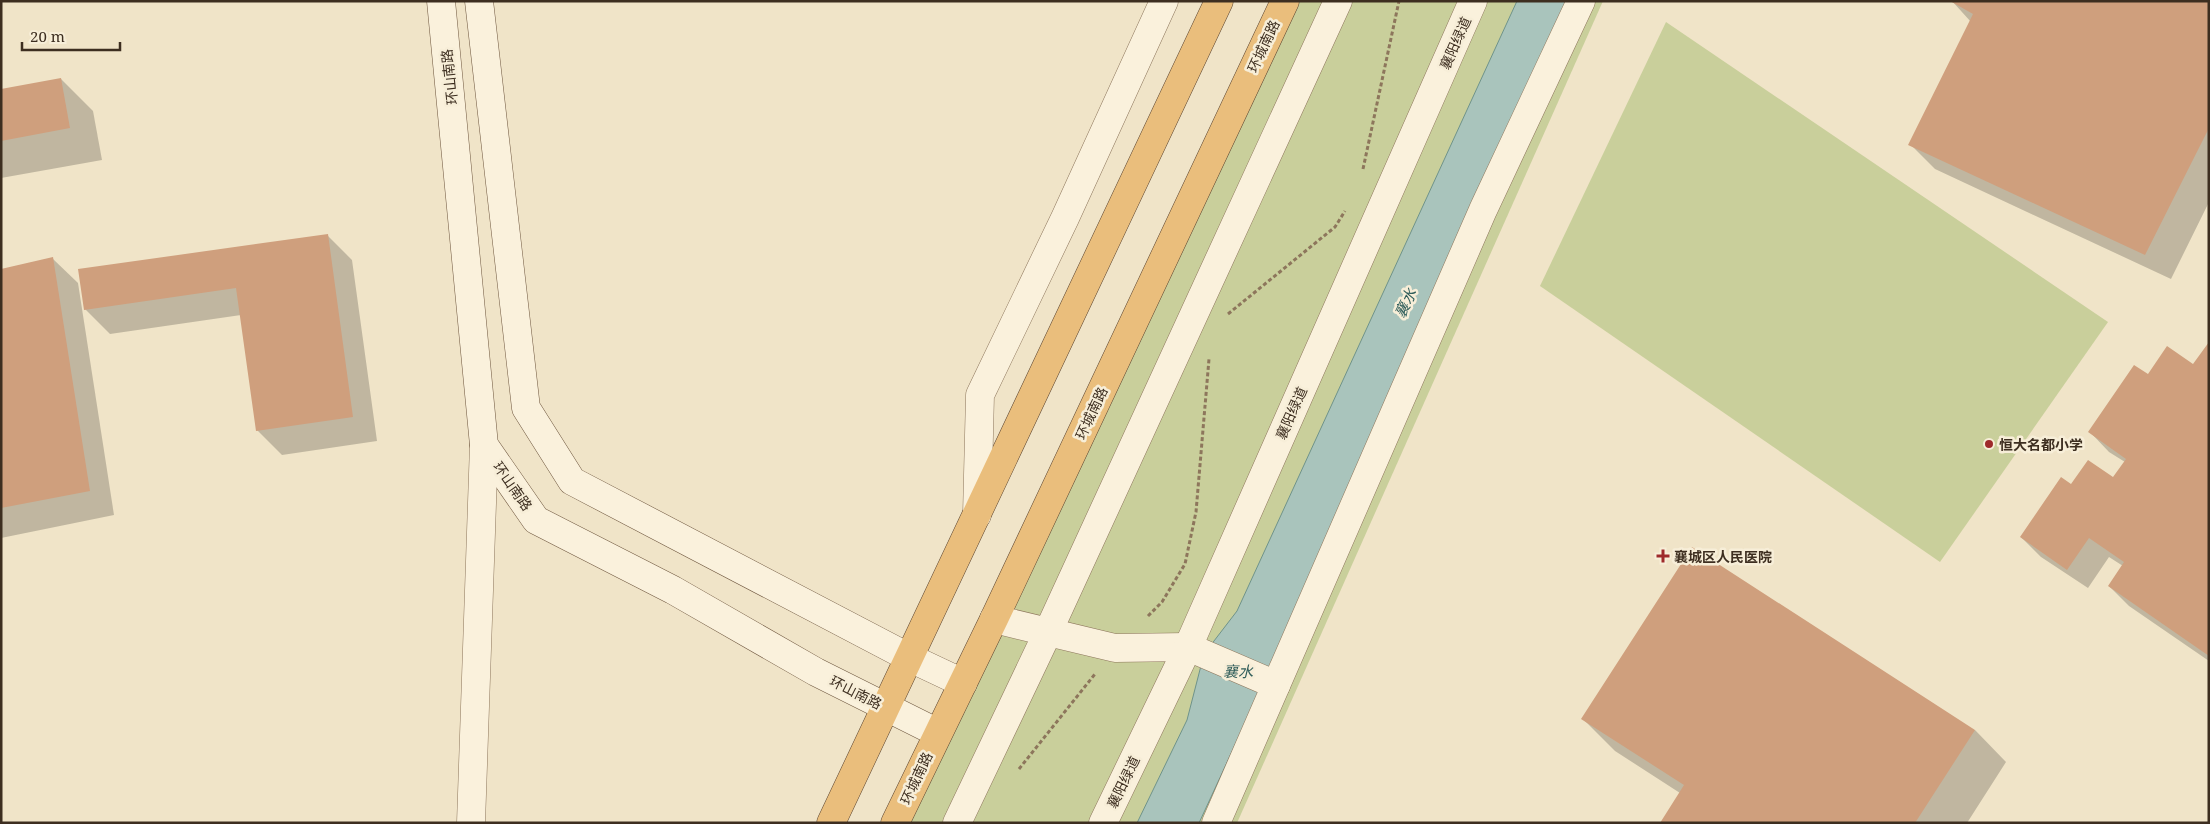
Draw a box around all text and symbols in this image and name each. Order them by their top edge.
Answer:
street label: 襄阳绿道 [1435,14,1475,72]
street label: 环城南路 [1243,17,1283,75]
scale bar [22,20,120,52]
text: 20 m [30,26,65,46]
street label: 环山南路 [437,48,461,106]
water label: 襄水 [1390,284,1421,321]
street label: 环城南路 [1071,384,1111,442]
street label: 襄阳绿道 [1271,384,1311,442]
place label: 恒大名都小学 [1999,435,2083,454]
marker: 恒大名都小学 [1983,438,1995,450]
street label: 环山南路 [489,458,537,514]
place label: 襄城区人民医院 [1674,547,1772,566]
marker: 襄城区人民医院 [1656,549,1670,563]
water label: 襄水 [1223,661,1254,681]
street label: 环山南路 [827,671,885,713]
street label: 环城南路 [896,749,936,807]
street label: 襄阳绿道 [1102,753,1144,811]

